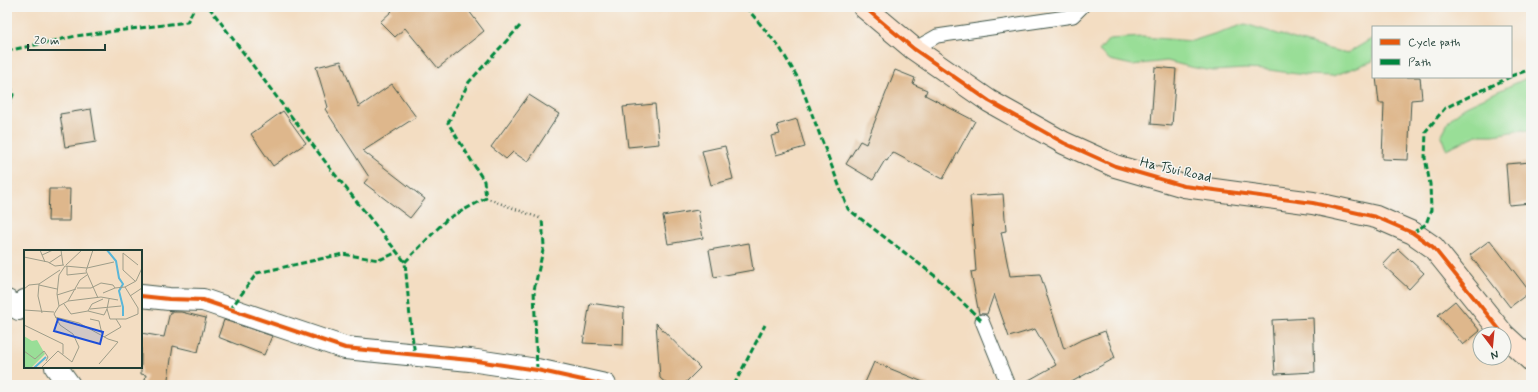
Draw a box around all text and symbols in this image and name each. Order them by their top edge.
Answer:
scale bar [28,26,105,52]
legend [1372,26,1512,78]
text: 20 m [34,33,60,49]
text: Cycle path [1408,35,1460,51]
text: Path [1408,55,1431,71]
street label: Ha Tsui Road [1138,153,1213,187]
inset map [24,250,142,368]
north arrow [1472,326,1512,366]
text: N [1489,347,1500,362]

